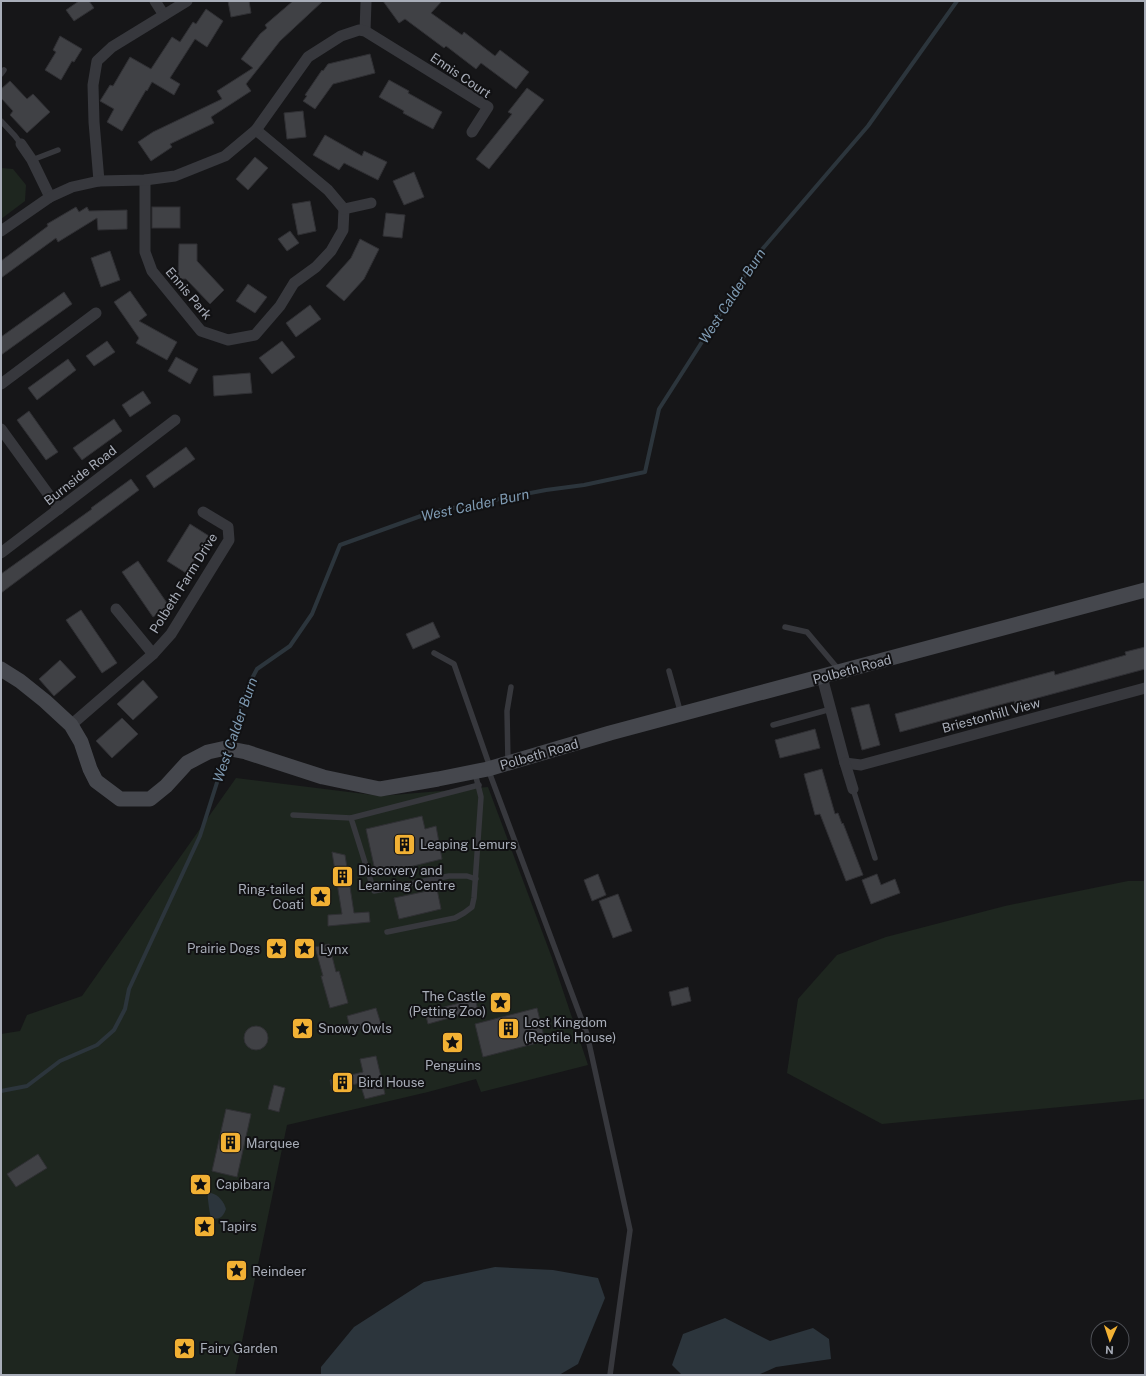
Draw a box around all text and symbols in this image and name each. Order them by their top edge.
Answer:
street label: Ennis Court [428,50,494,101]
water label: West Calder Burn [695,245,769,346]
street label: Ennis Park [162,264,215,322]
street label: Burnside Road [41,443,119,508]
water label: West Calder Burn [420,486,531,524]
street label: Polbeth Farm Drive [147,530,220,636]
street label: Polbeth Road [811,652,893,687]
water label: West Calder Burn [210,675,261,785]
street label: Briestonhill View [940,695,1042,736]
street label: Polbeth Road [498,736,580,773]
building icon: Leaping Lemurs [391,831,417,857]
place label: Leaping Lemurs [420,837,517,852]
place label: Discovery and Learning Centre [358,863,455,893]
building icon: Discovery and Learning Centre [329,864,355,890]
place label: Ring-tailed Coati [238,882,304,912]
place icon: Ring-tailed Coati [307,883,333,909]
place icon: Prairie Dogs [263,935,289,961]
place icon: Lynx [292,936,318,962]
place label: Prairie Dogs [187,941,260,956]
place label: Lynx [320,942,349,957]
place label: The Castle (Petting Zoo) [409,989,486,1019]
place icon: The Castle (Petting Zoo) [488,990,514,1016]
place icon: Snowy Owls [290,1015,316,1041]
place label: Lost Kingdom (Reptile House) [524,1015,616,1045]
building icon: Lost Kingdom (Reptile House) [496,1016,522,1042]
place label: Snowy Owls [318,1021,392,1036]
place icon: Penguins [440,1030,466,1056]
place label: Penguins [425,1058,481,1073]
building icon: Bird House [329,1069,355,1095]
place label: Bird House [358,1075,425,1090]
building icon: Marquee [218,1130,244,1156]
place label: Marquee [246,1136,300,1151]
place icon: Capibara [188,1171,214,1197]
place label: Capibara [216,1177,270,1192]
place icon: Tapirs [192,1213,218,1239]
place label: Tapirs [220,1219,257,1234]
place icon: Reindeer [224,1258,250,1284]
place label: Reindeer [252,1264,306,1279]
north arrow [1090,1320,1130,1360]
place icon: Fairy Garden [171,1335,197,1361]
place label: Fairy Garden [200,1341,278,1356]
text: N [1105,1344,1114,1356]

